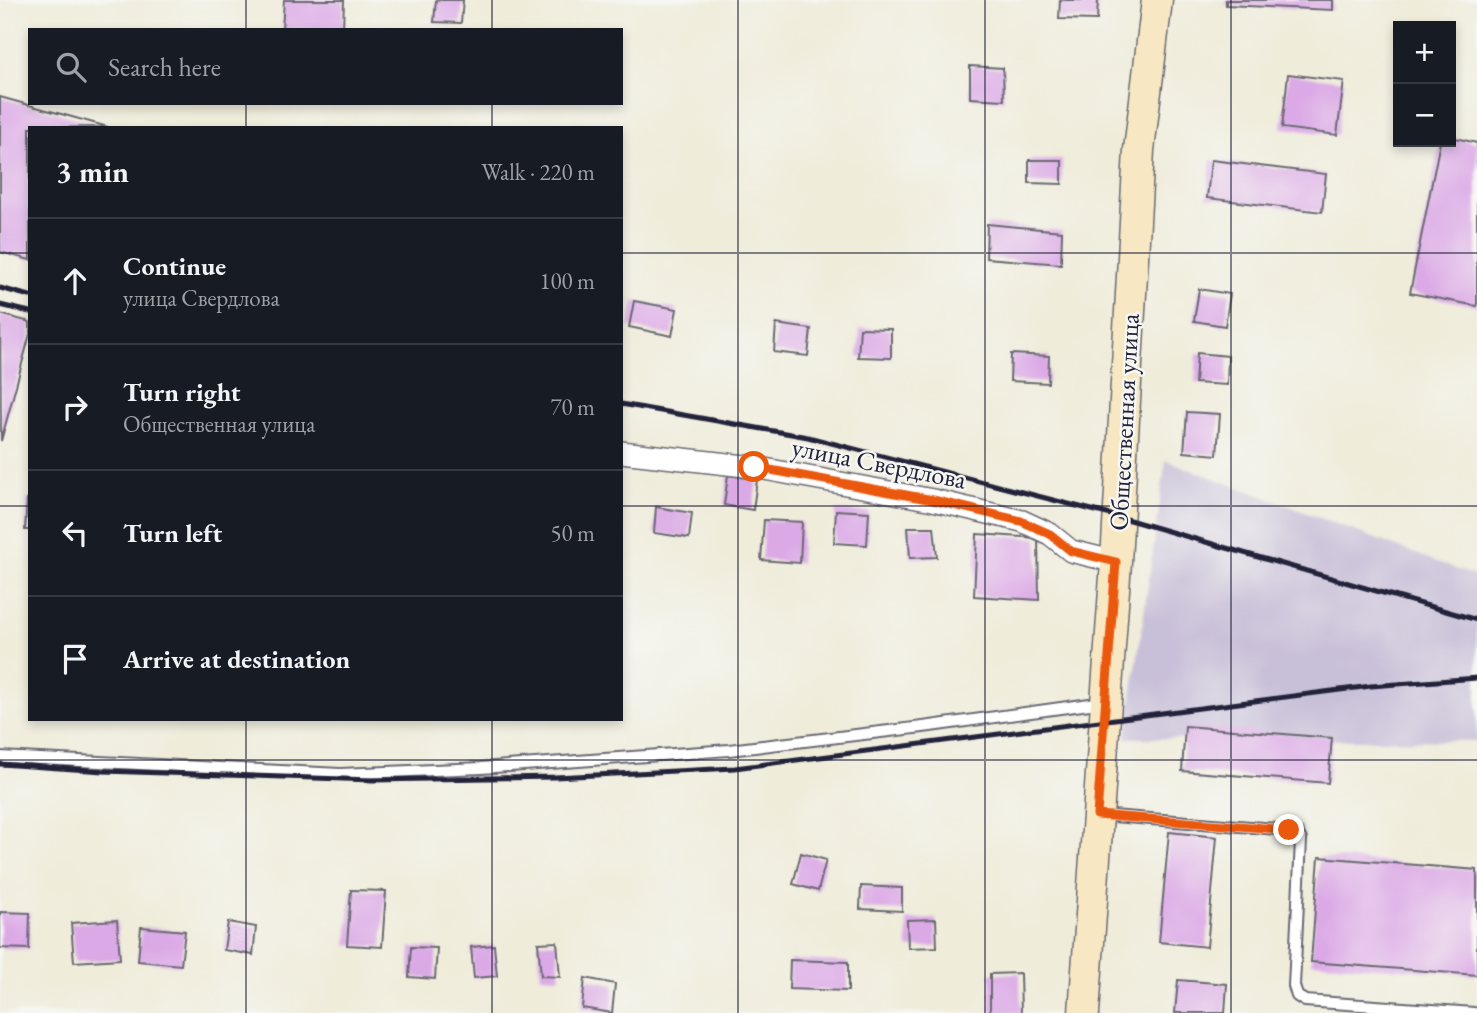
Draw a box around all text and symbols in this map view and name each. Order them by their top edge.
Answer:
map controls [1393,21,1456,147]
button: + [1393,21,1456,84]
search box [28,28,623,105]
icon: search [52,48,90,86]
text: Search here [108,50,221,84]
button: − [1393,84,1456,147]
text: 3 min [56,152,129,191]
text: Walk · 220 m [481,157,595,187]
text: Continue [123,249,226,283]
icon: ahead [56,262,94,300]
text: 100 m [539,266,595,296]
text: улица Свердлова [123,283,280,313]
street label: Общественная улица [1101,312,1147,531]
text: Turn right [123,375,241,409]
icon: right [56,388,94,426]
text: 70 m [550,392,595,422]
text: Общественная улица [123,409,315,439]
street label: улица Свердлова [789,429,970,497]
route start [738,451,769,482]
icon: left [56,514,94,552]
text: Turn left [123,516,222,550]
text: 50 m [550,518,595,548]
icon: arrive [56,640,94,678]
text: Arrive at destination [123,642,350,676]
route end [1273,814,1304,845]

